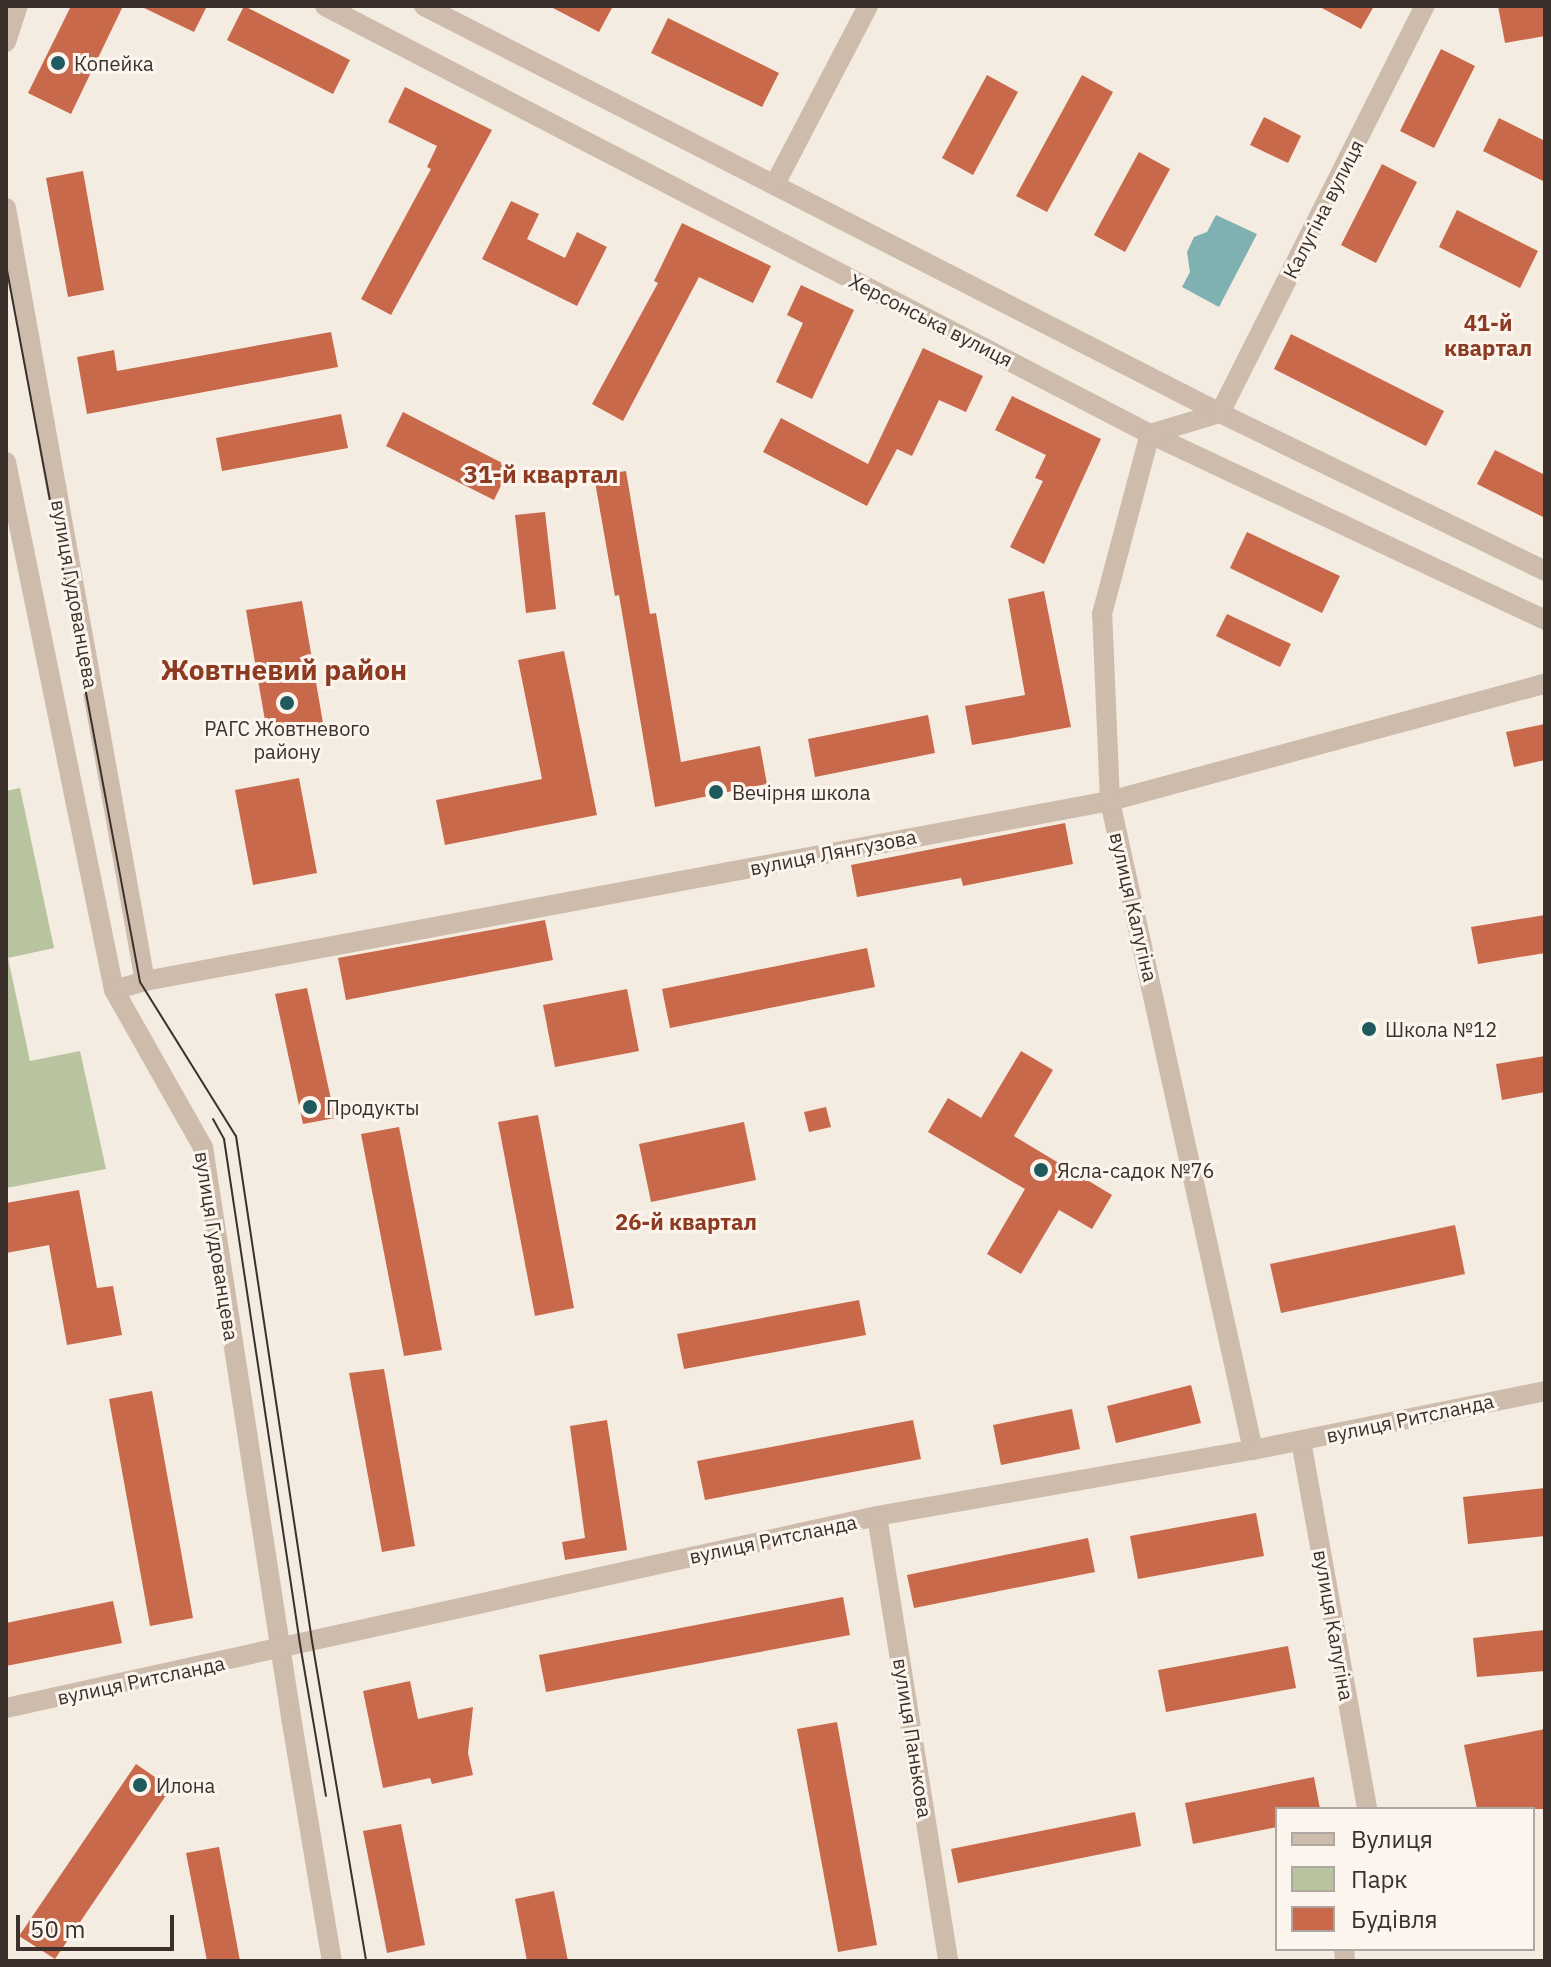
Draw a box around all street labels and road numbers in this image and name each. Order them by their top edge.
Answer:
street label: Калугіна вулиця [1278,136,1368,282]
street label: Херсонська вулиця [845,268,1017,372]
street label: вулиця Гудованцева [47,498,103,690]
street label: вулиця Лянгузова [748,824,918,880]
street label: вулиця Калугіна [1105,830,1163,984]
street label: вулиця Гудованцева [190,1150,244,1342]
street label: вулиця Ритсланда [1324,1389,1496,1447]
street label: вулиця Ритсланда [687,1510,859,1568]
street label: вулиця Калугіна [1309,1548,1359,1702]
street label: вулиця Ритсланда [55,1651,227,1709]
street label: вулиця Панькова [889,1656,937,1820]

